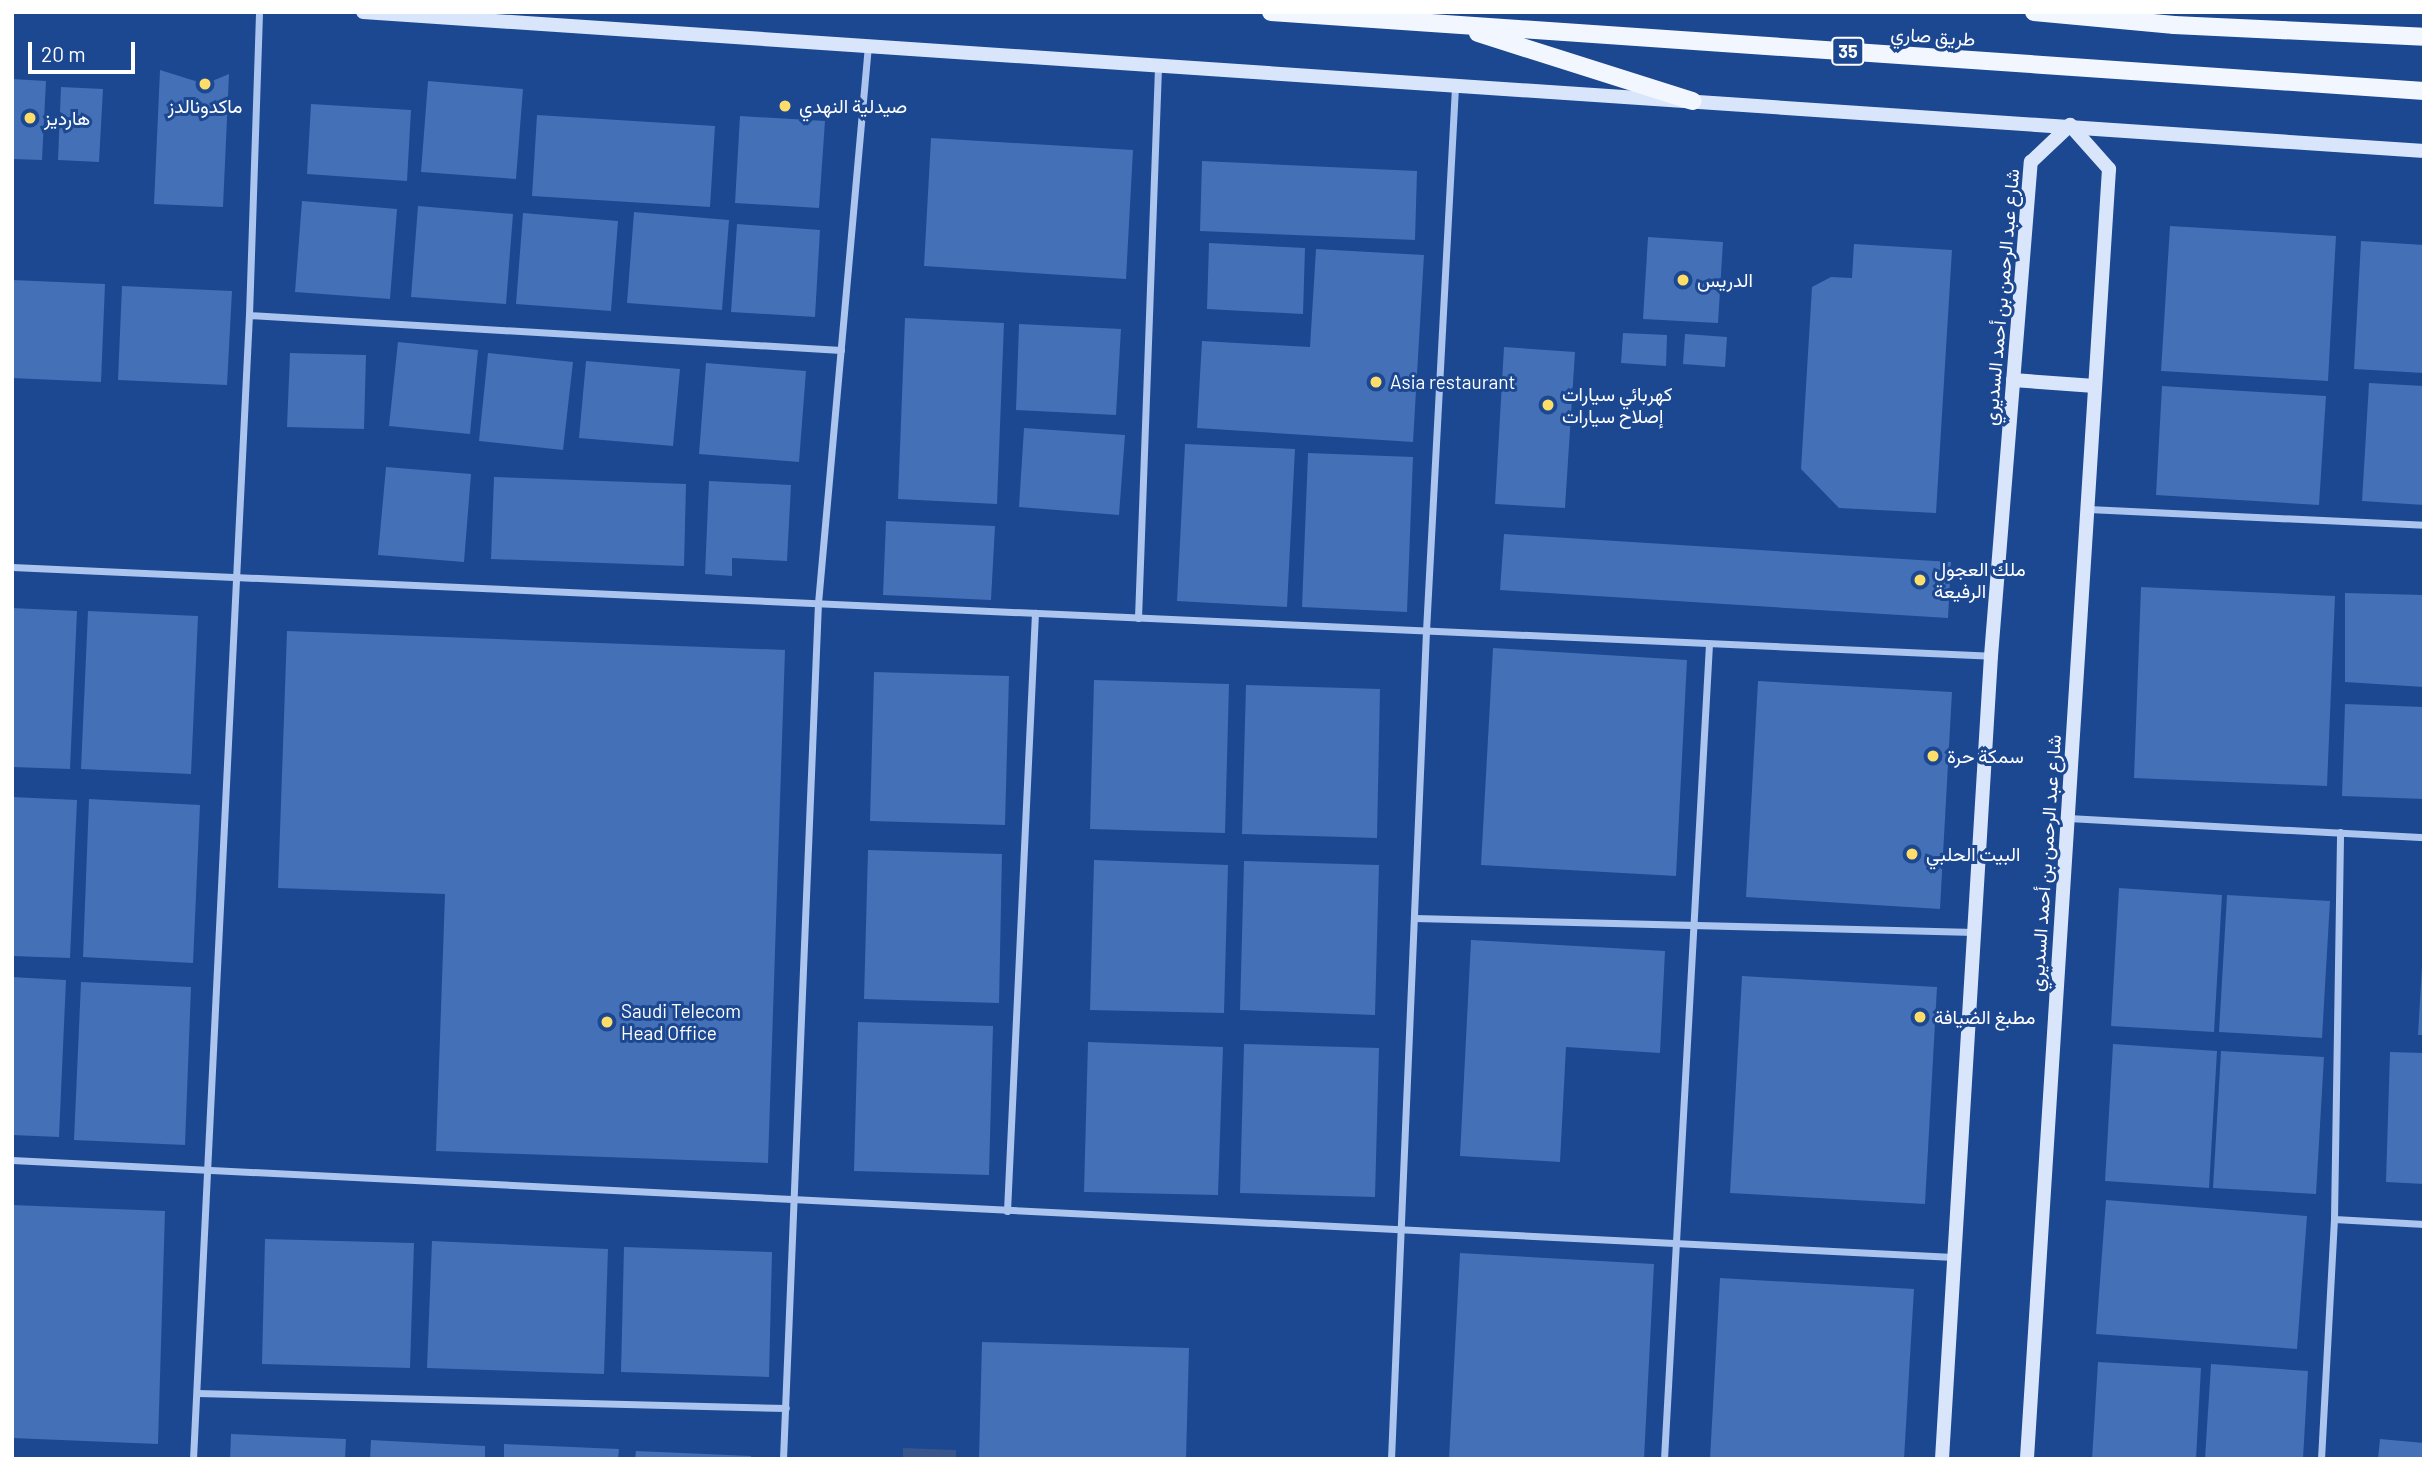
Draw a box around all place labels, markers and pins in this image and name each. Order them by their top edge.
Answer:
marker: ماكدونالدز [197,76,213,92]
place label: ماكدونالدز [168,95,242,117]
place label: صيدلية النهدي [799,95,907,117]
marker: صيدلية النهدي [777,98,793,114]
place label: هارديز [44,107,90,129]
marker: هارديز [22,110,38,126]
place label: الدريس [1697,269,1753,291]
marker: الدريس [1675,272,1691,288]
place label: Asia restaurant [1390,371,1515,393]
marker: Asia restaurant [1368,374,1384,390]
place label: كهربائي سيارات إصلاح سيارات [1562,383,1672,427]
marker: كهربائي سيارات إصلاح سيارات [1540,397,1556,413]
place label: ملك العجول الرفيعة [1934,558,2026,602]
marker: ملك العجول الرفيعة [1912,572,1928,588]
place label: سمكة حرة [1947,745,2024,767]
marker: سمكة حرة [1925,748,1941,764]
place label: البيت الحلبي [1926,843,2020,865]
marker: البيت الحلبي [1904,846,1920,862]
place label: Saudi Telecom Head Office [621,1000,741,1044]
place label: مطبغ الضيافة [1934,1006,2035,1028]
marker: مطبغ الضيافة [1912,1009,1928,1025]
marker: Saudi Telecom Head Office [599,1014,615,1030]

